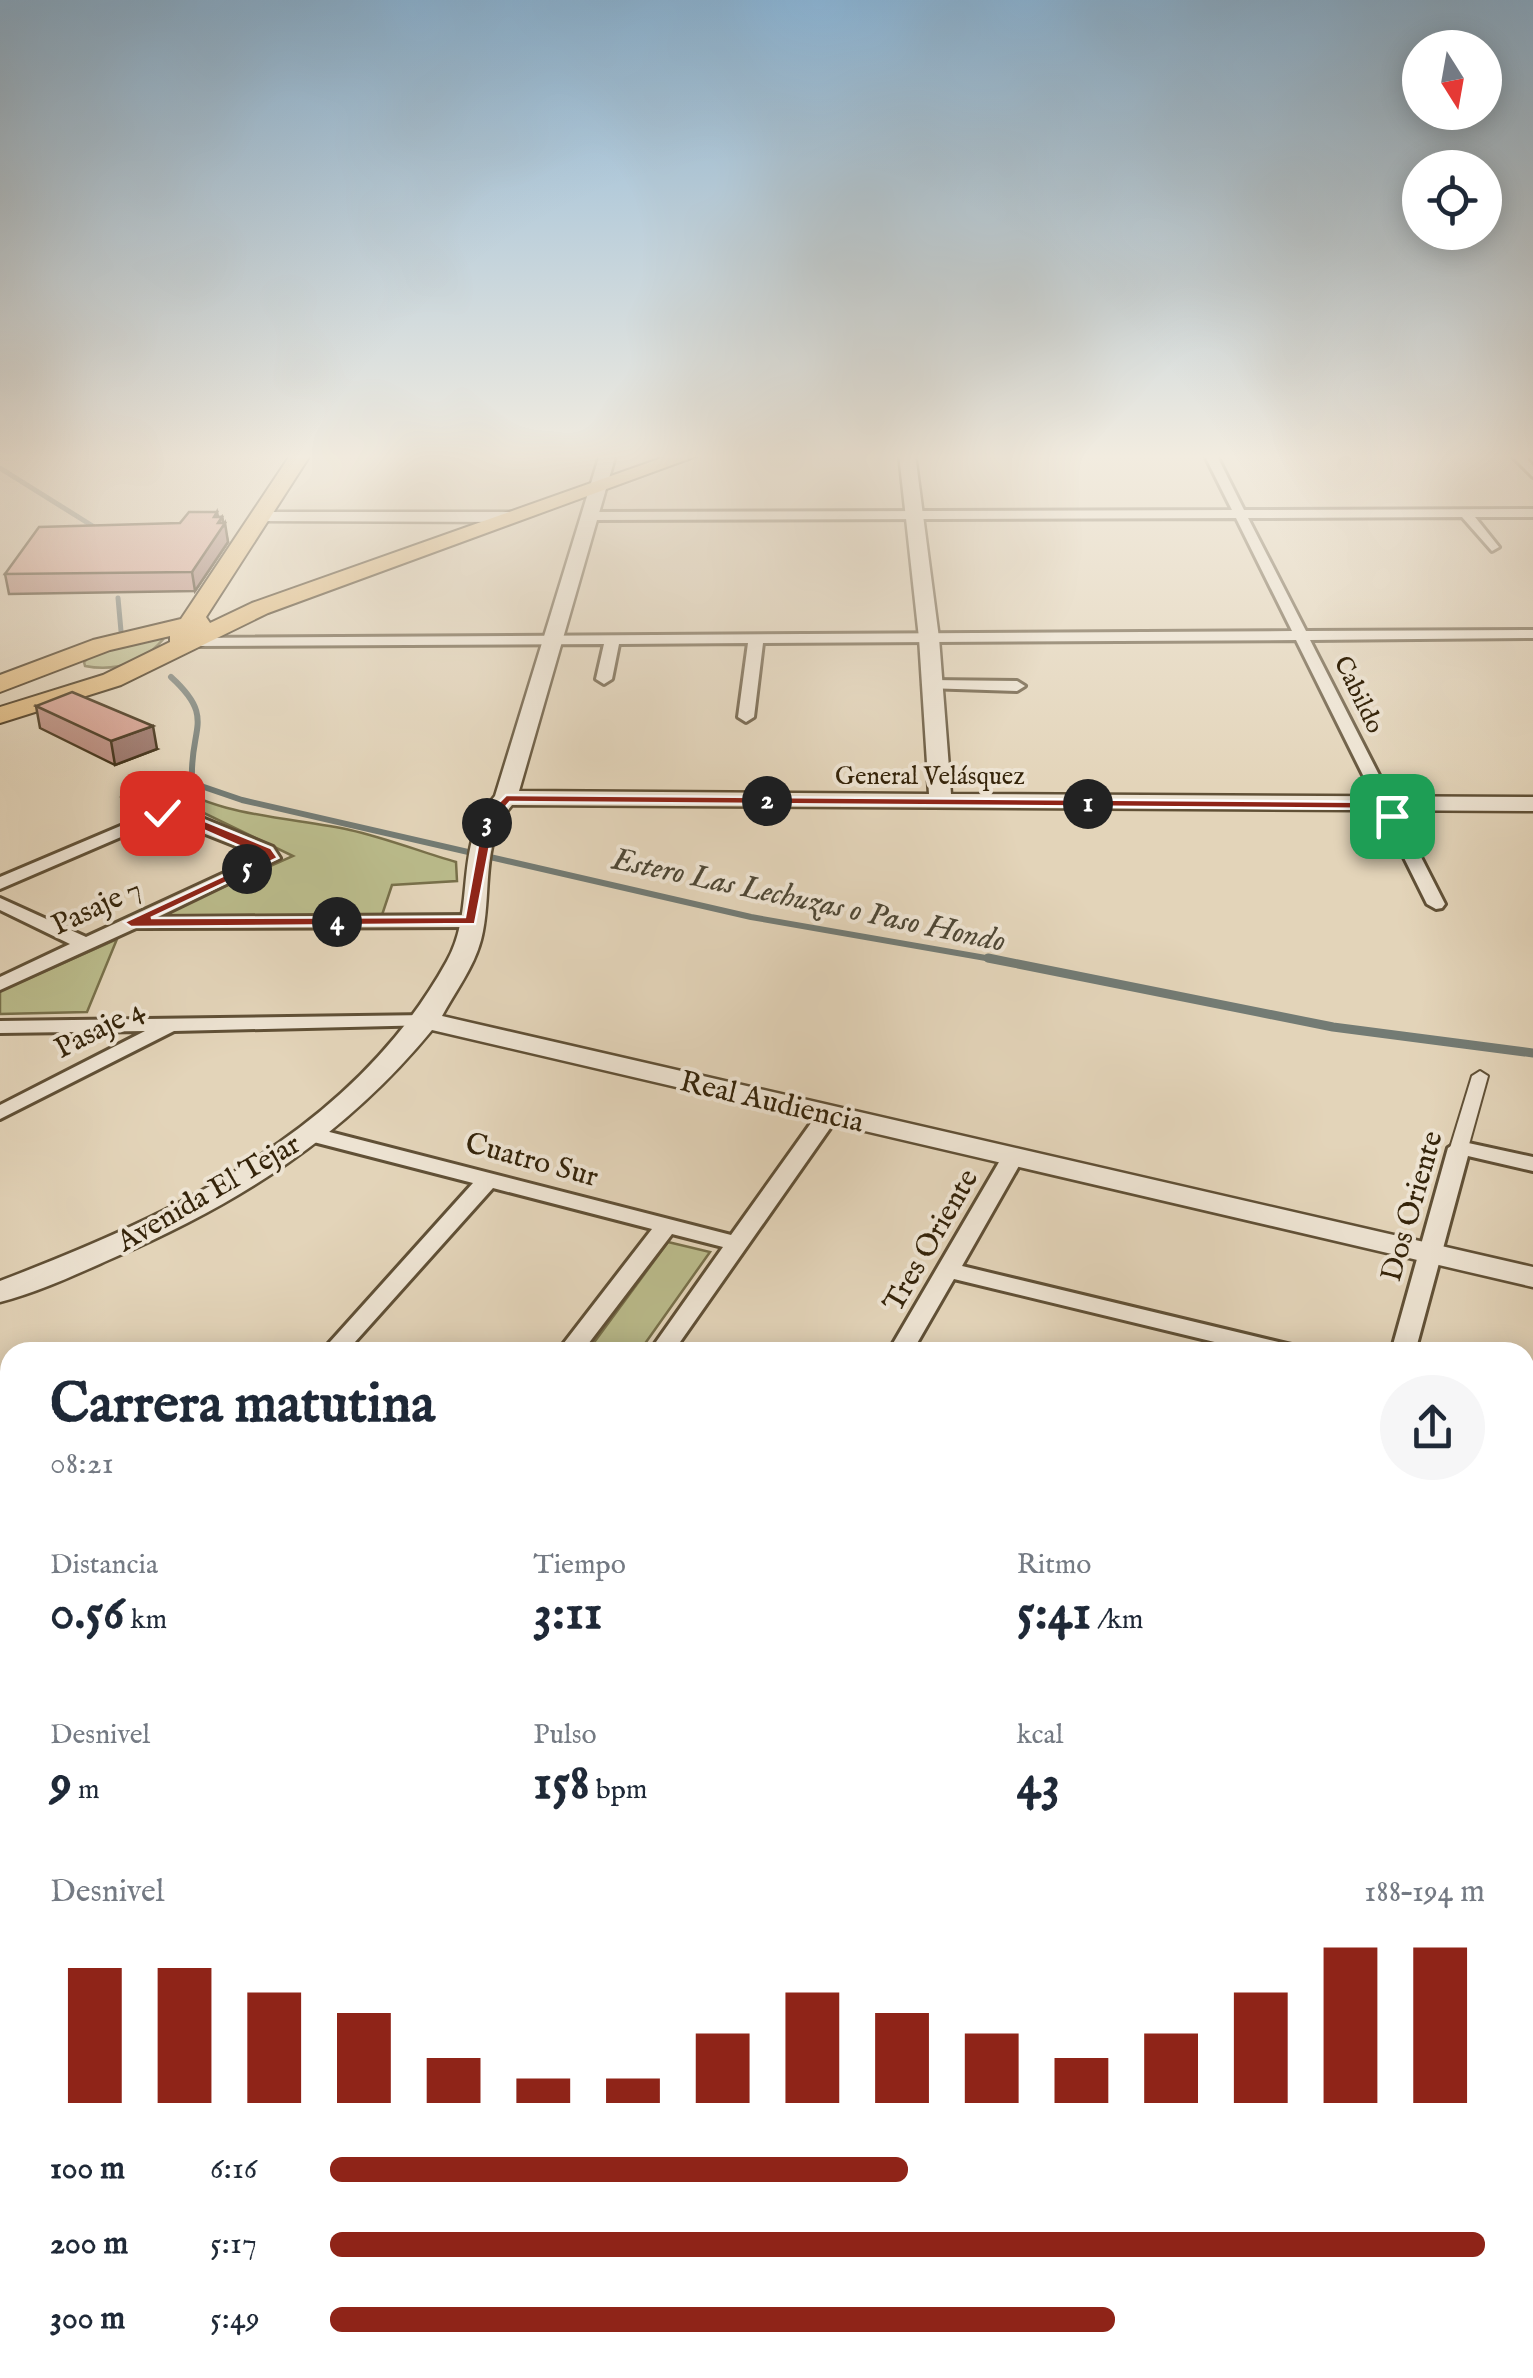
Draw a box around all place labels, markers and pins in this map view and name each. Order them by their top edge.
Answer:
pin [120,771,205,856]
pin [1350,774,1435,859]
pin: 2 [742,776,792,826]
pin: 1 [1063,779,1113,829]
pin: 3 [462,798,512,848]
pin: 5 [222,844,272,894]
pin: 4 [312,897,362,947]

